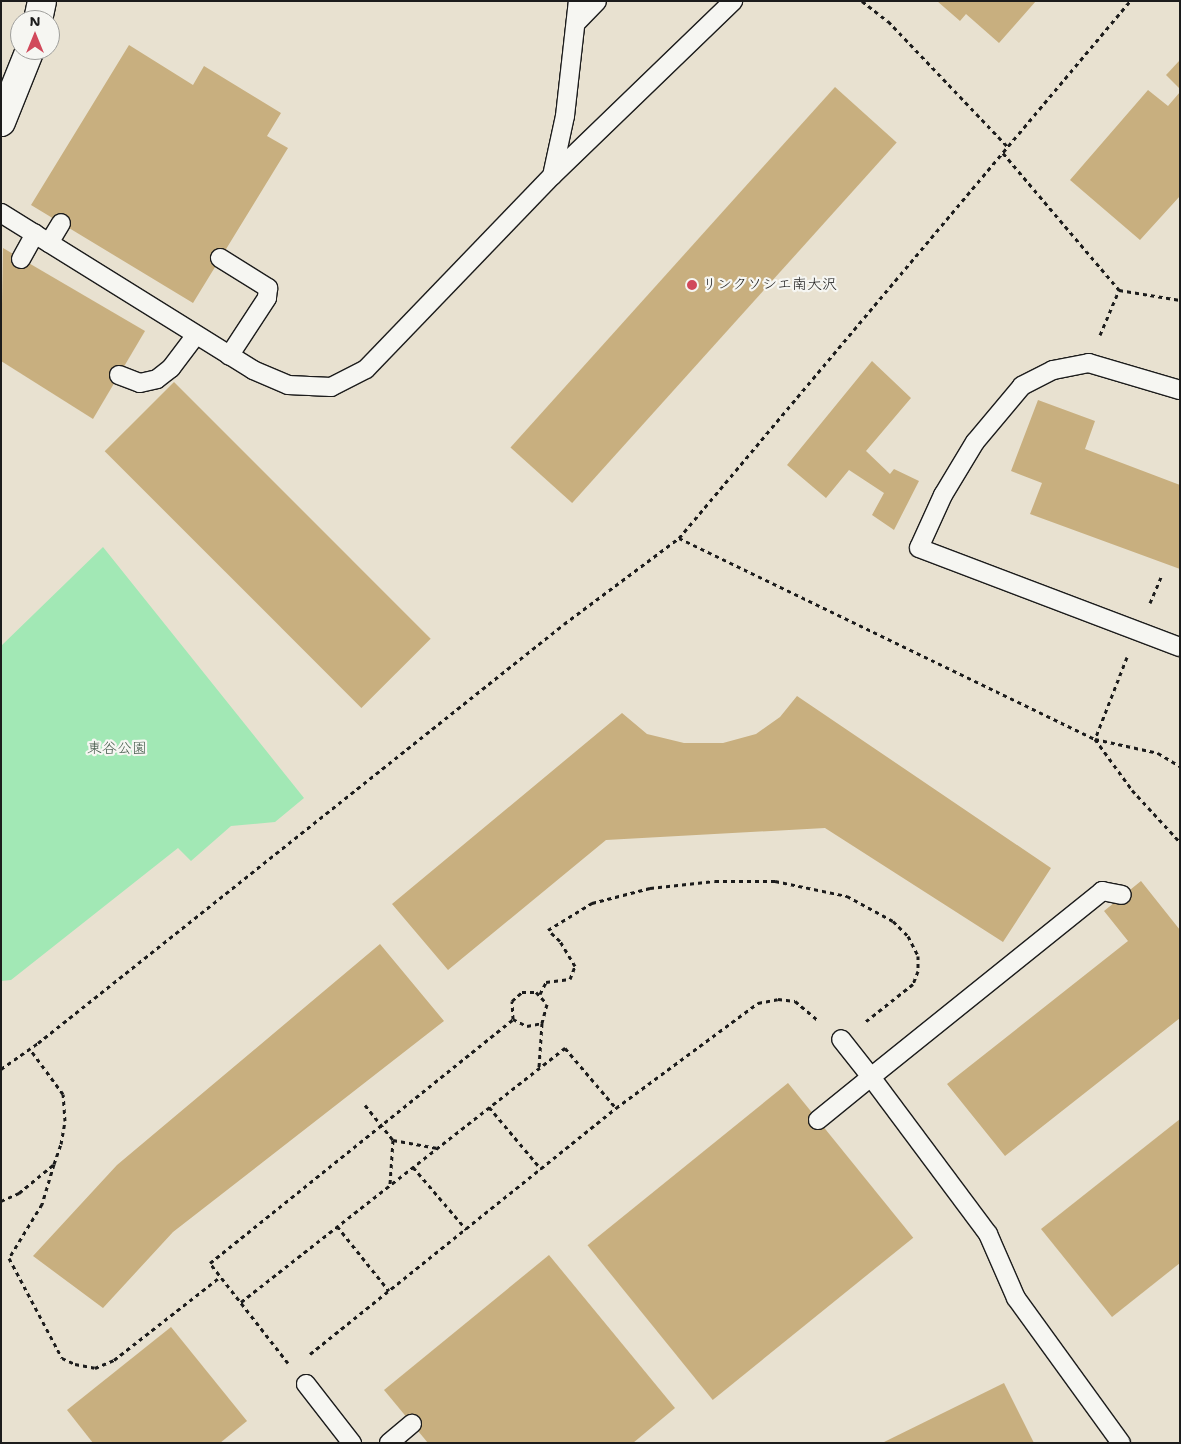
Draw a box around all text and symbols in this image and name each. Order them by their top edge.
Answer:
north arrow [10,10,60,60]
text: N [29,12,41,30]
place label: リンクソシエ南大沢 [702,276,837,294]
marker: リンクソシエ南大沢 [686,279,698,291]
park label: 東谷公園 [87,740,147,758]

